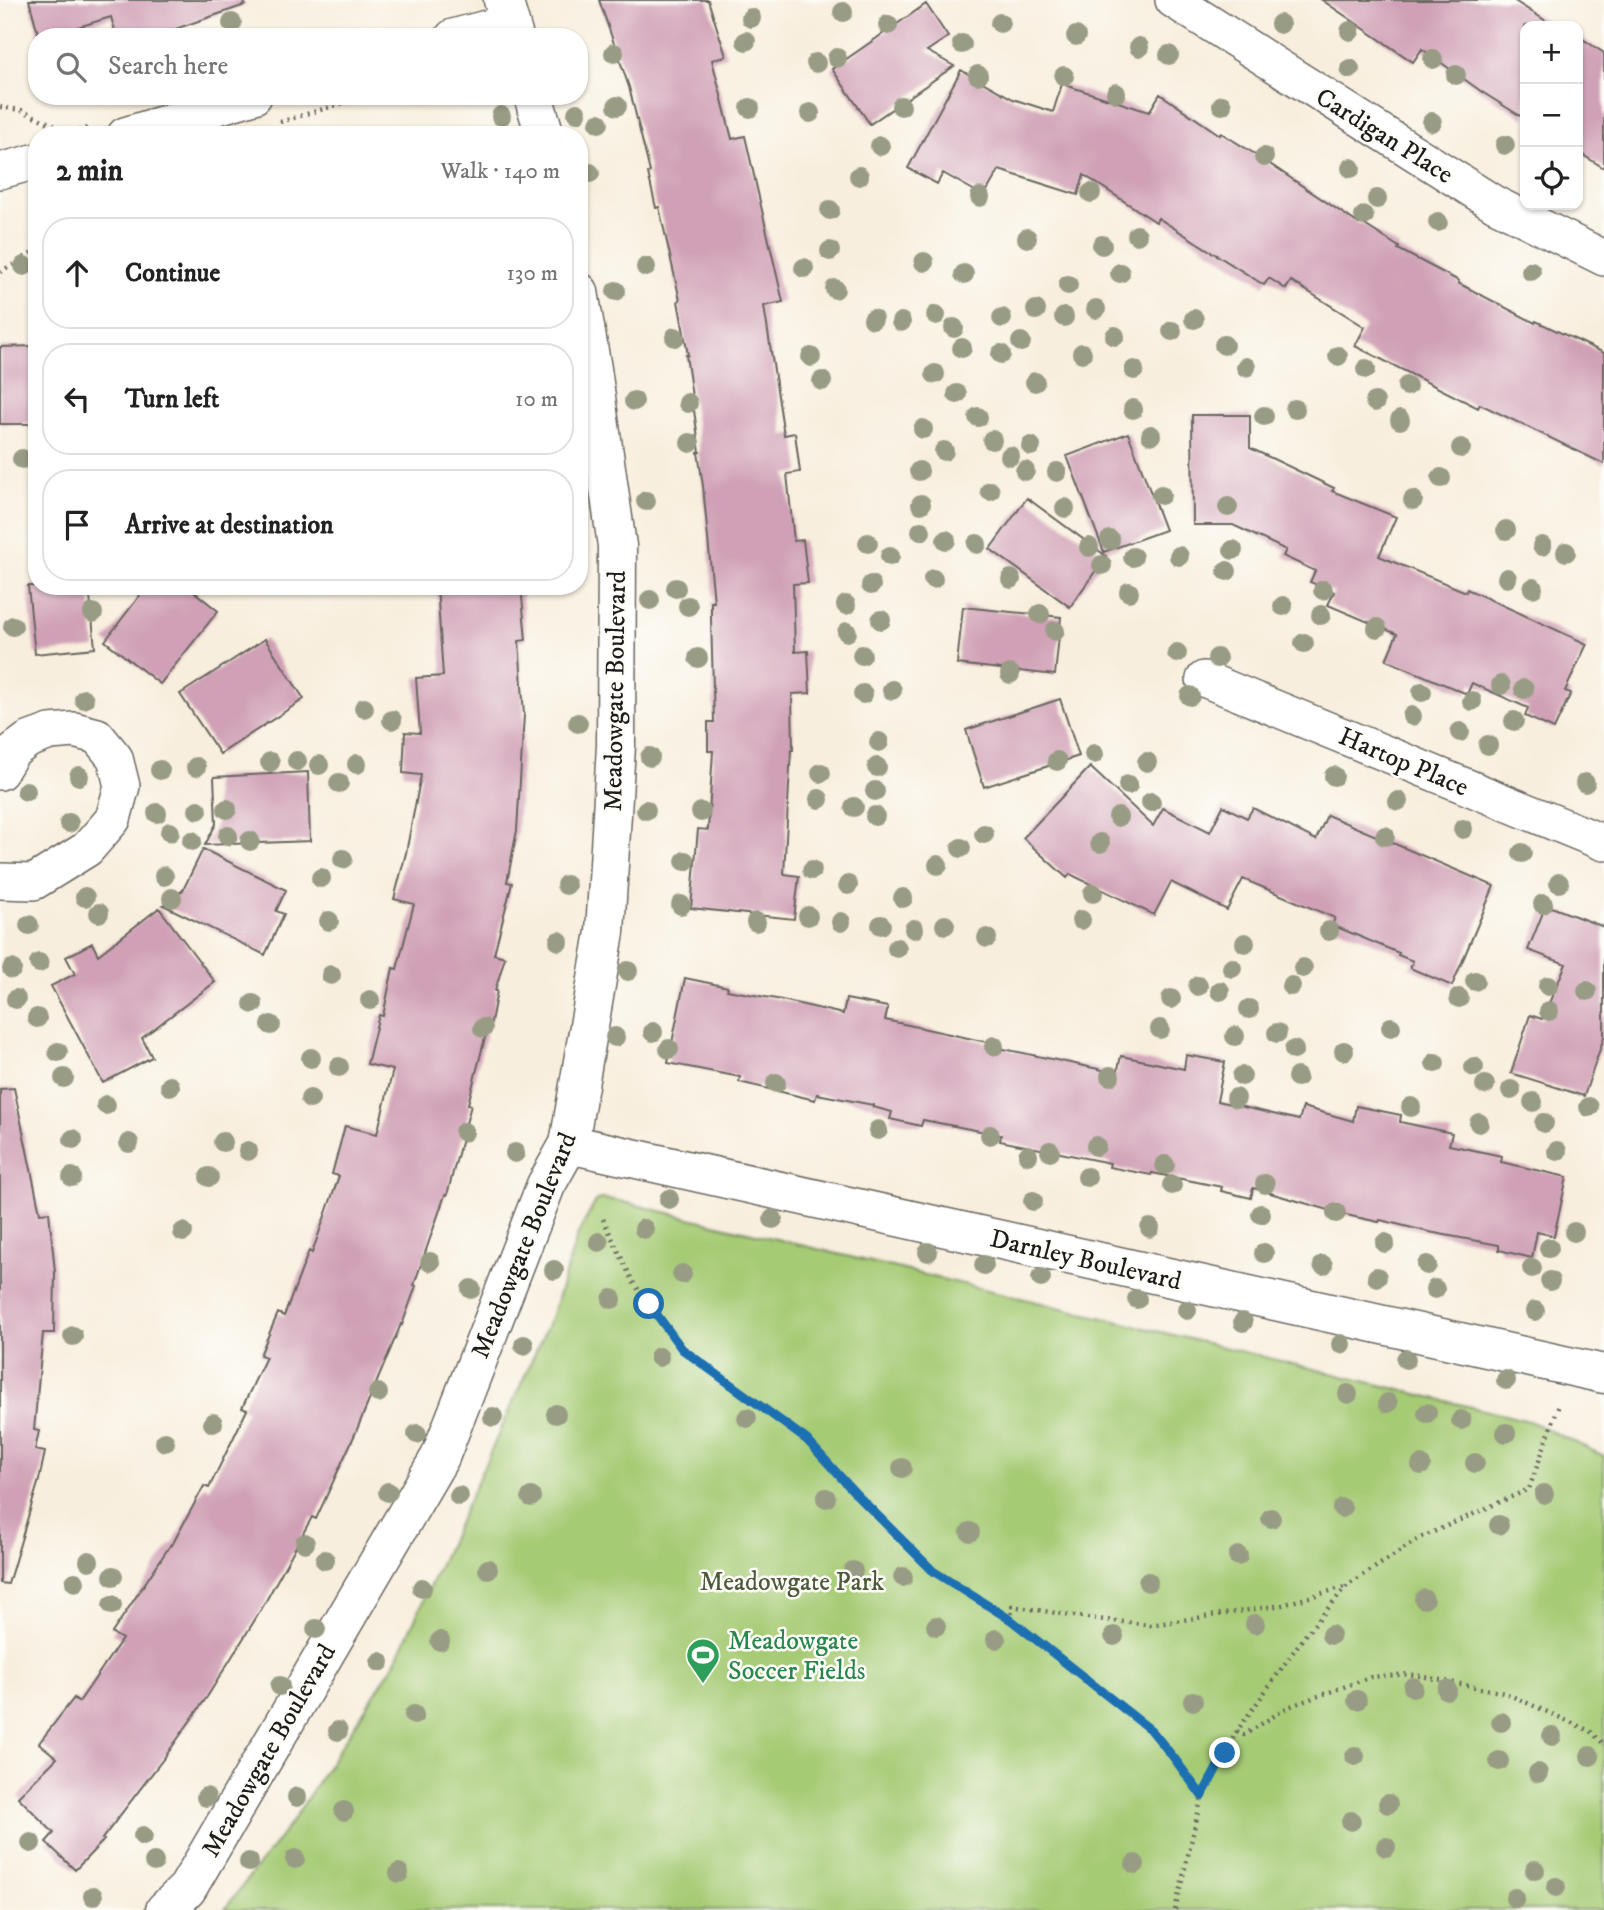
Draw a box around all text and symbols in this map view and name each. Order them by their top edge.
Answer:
map controls [1520,21,1583,210]
button: + [1520,21,1583,84]
search box [28,28,588,105]
icon: search [52,48,90,86]
text: Search here [108,50,228,83]
street label: Cardigan Place [1309,81,1459,192]
button: − [1520,84,1583,147]
button: locate [1520,147,1583,210]
text: 2 min [56,153,123,190]
text: Walk · 140 m [441,157,560,186]
icon: ahead [58,254,96,292]
text: Continue [125,257,220,290]
text: 130 m [506,259,558,288]
icon: left [58,380,96,418]
text: Turn left [125,383,219,416]
text: 10 m [515,385,558,414]
icon: arrive [58,506,96,544]
text: Arrive at destination [125,509,334,542]
street label: Meadowgate Boulevard [597,570,634,812]
street label: Hartop Place [1333,720,1473,805]
street label: Meadowgate Boulevard [464,1128,585,1363]
street label: Darnley Boulevard [987,1222,1185,1299]
route start [633,1288,664,1319]
park label: Meadowgate Park [700,1566,884,1599]
place label: Meadowgate Soccer Fields [728,1625,866,1688]
sports icon: Meadowgate Soccer Fields [684,1636,722,1685]
street label: Meadowgate Boulevard [195,1638,344,1863]
route end [1209,1737,1240,1768]

